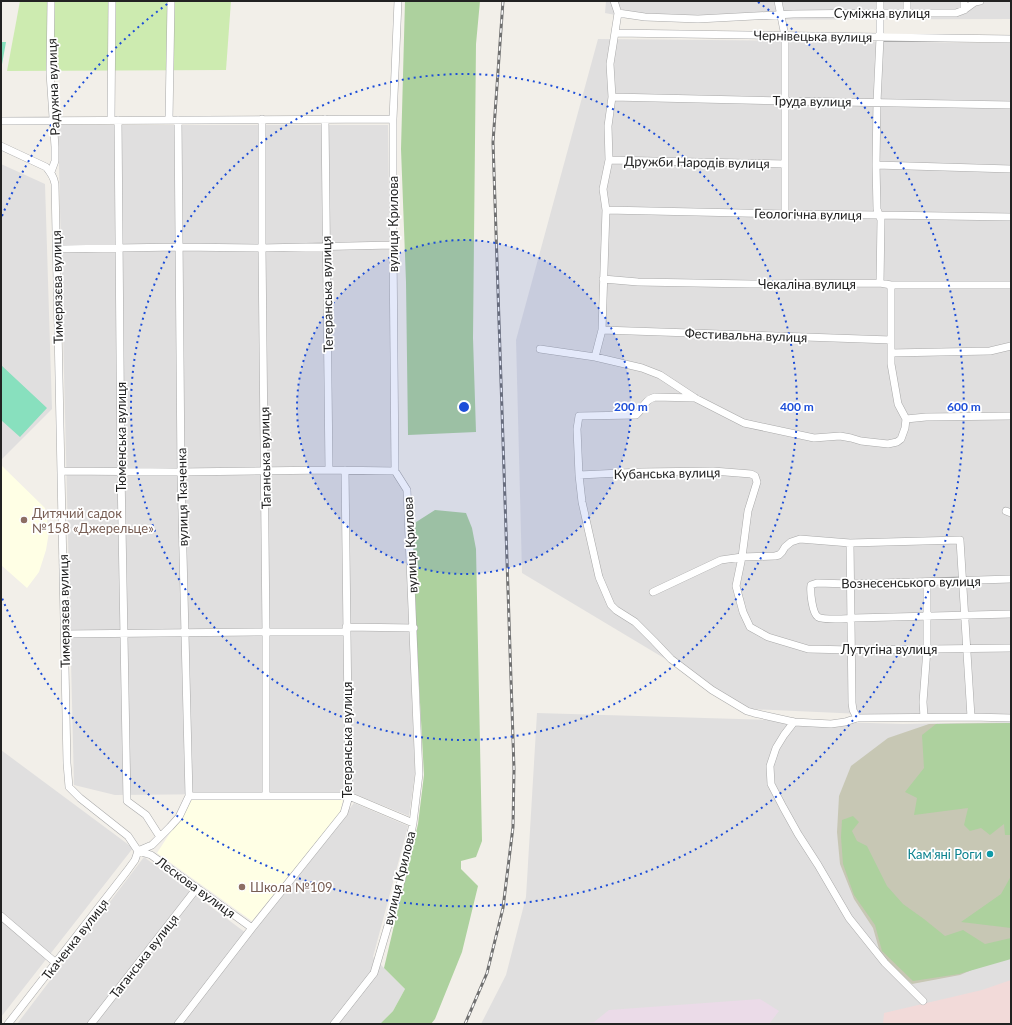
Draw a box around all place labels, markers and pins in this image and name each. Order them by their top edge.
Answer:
centre of rings [457,400,471,414]
place label: Дитячий садок №158 «Джерельце» [32,505,154,536]
marker: Дитячий садок №158 «Джерельце» [19,515,29,525]
place label: Кам'яні Роги [907,846,982,862]
marker: Кам'яні Роги [985,849,995,859]
place label: Школа №109 [250,879,333,895]
marker: Школа №109 [237,882,247,892]

